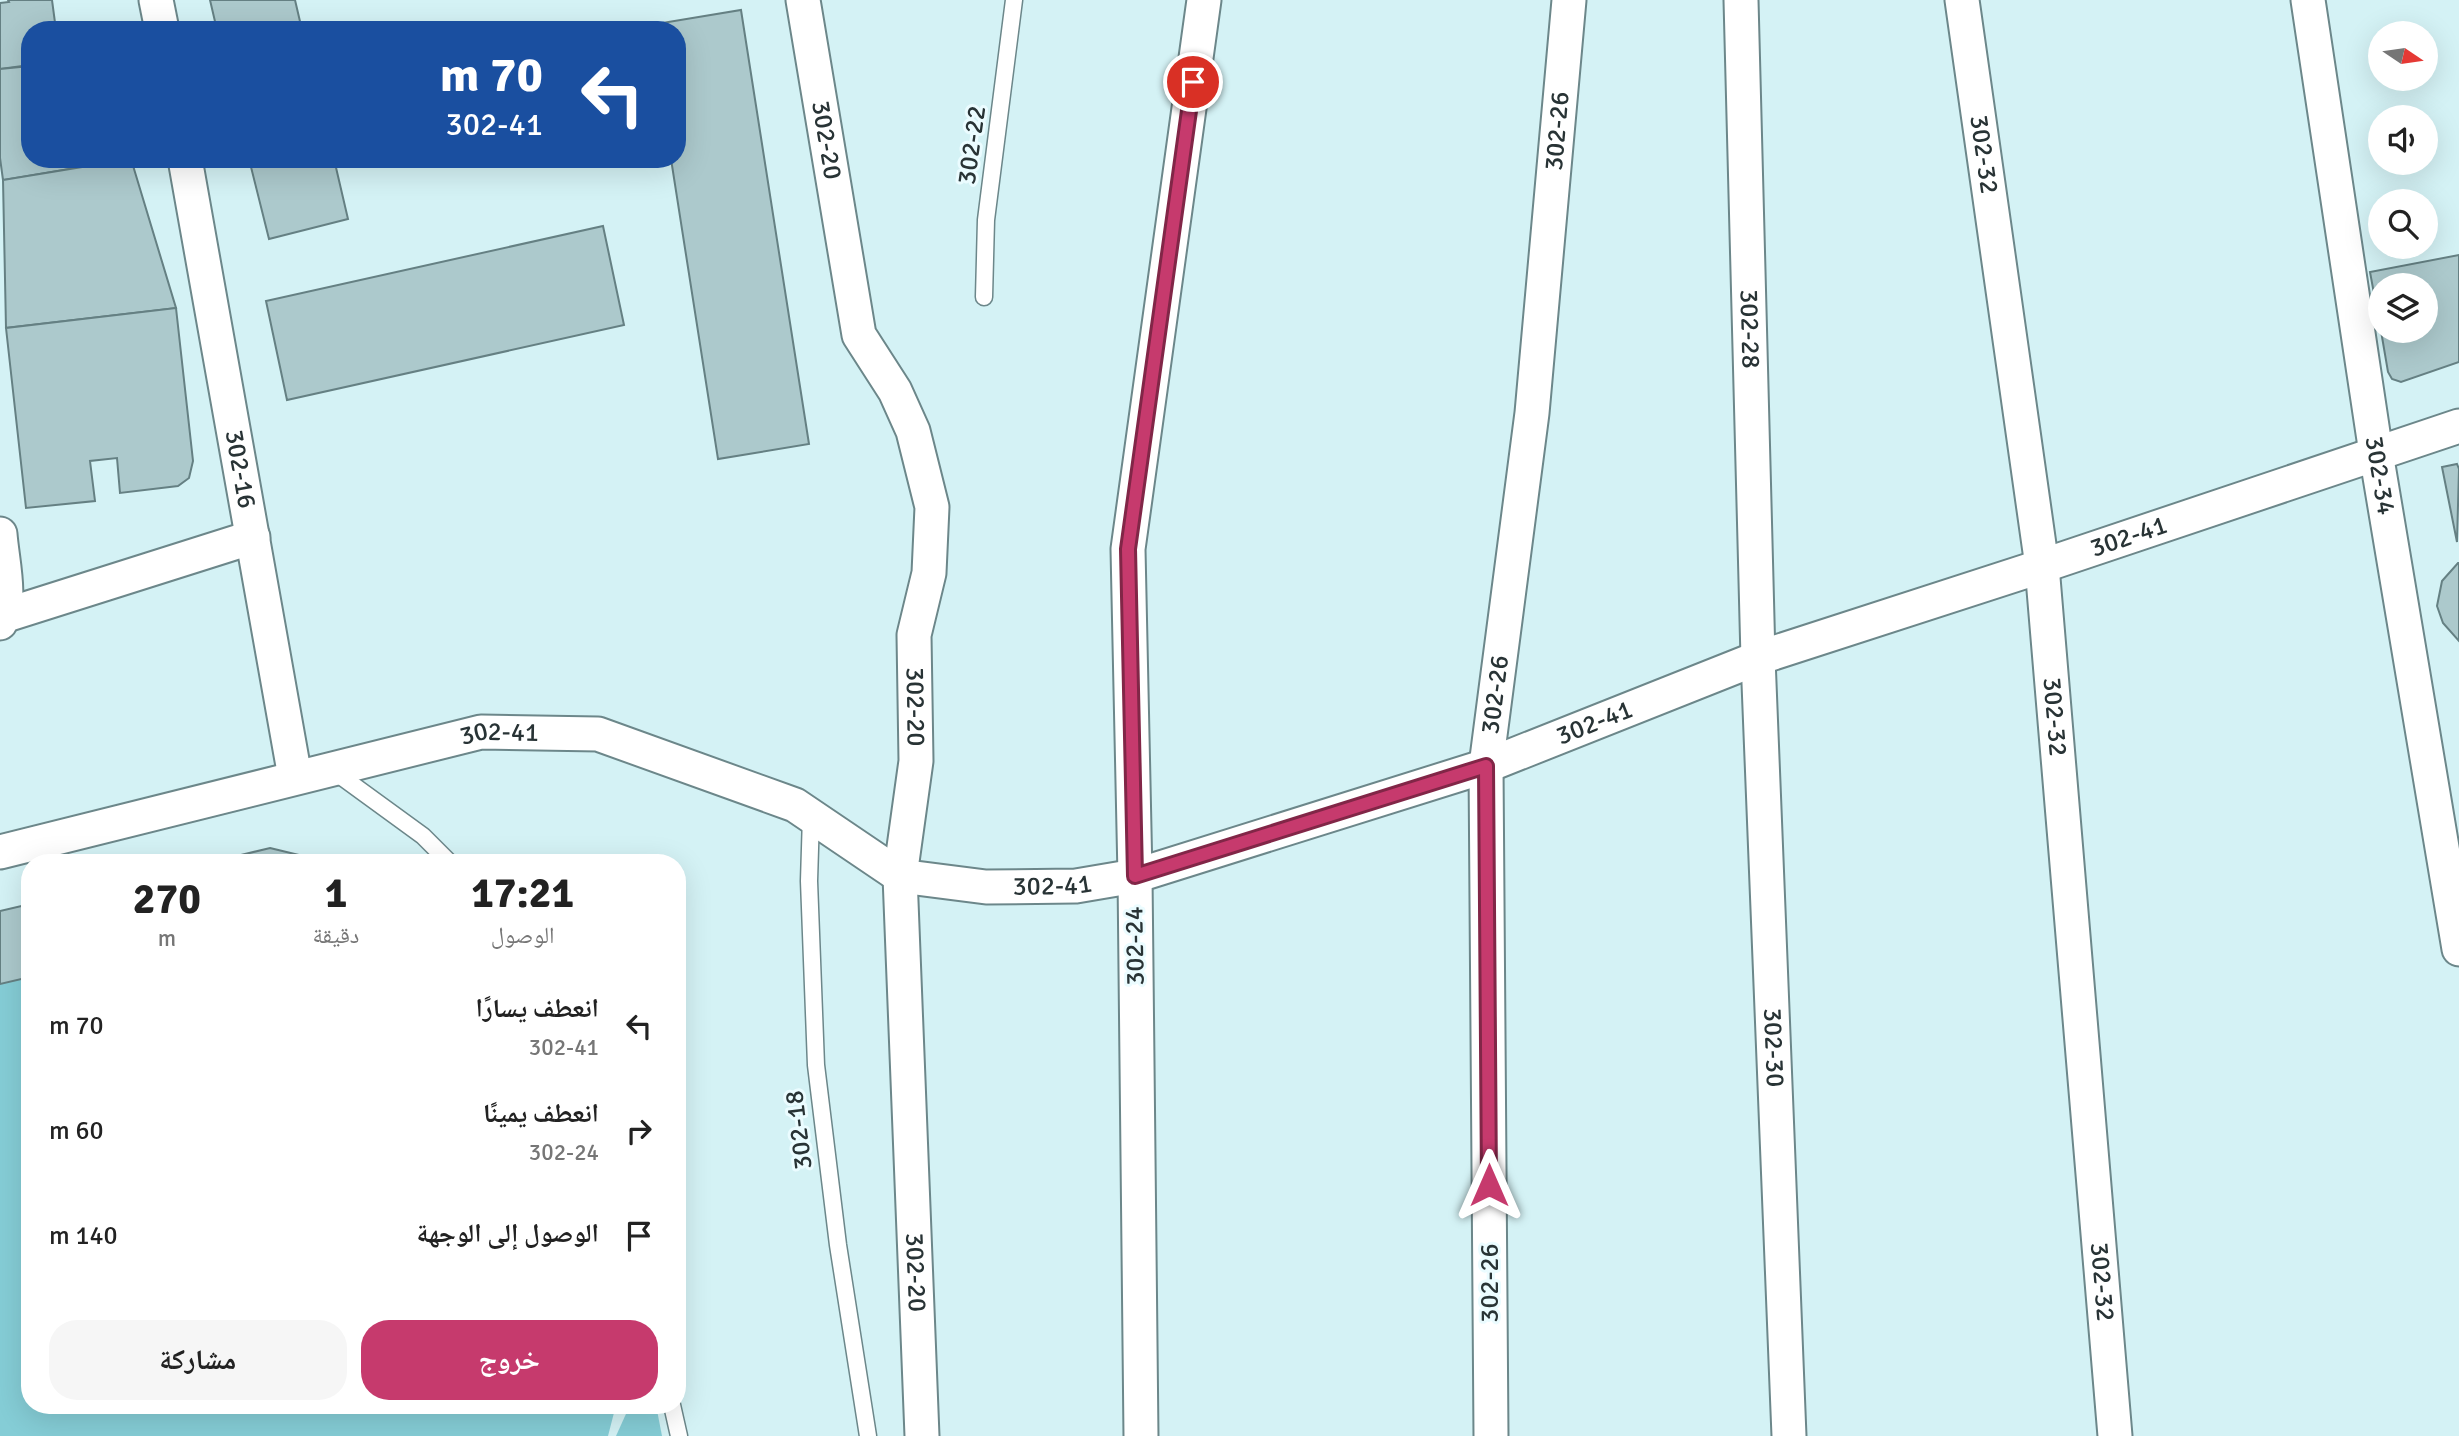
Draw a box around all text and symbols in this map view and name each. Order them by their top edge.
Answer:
north arrow [2368,21,2438,91]
map controls [2368,21,2438,343]
text: 70 m [440,45,543,105]
icon: left [567,49,658,140]
pin [1163,52,1223,112]
icon: arrive [1174,63,1212,101]
street label: 302-26 [1538,90,1577,172]
street label: 302-20 [804,98,849,182]
street label: 302-22 [951,104,993,186]
text: 302-41 [445,105,543,144]
button: sound [2368,105,2438,175]
street label: 302-32 [1962,113,2005,196]
button: search [2368,189,2438,259]
button: layers [2368,273,2438,343]
street label: 302-28 [1732,289,1767,369]
street label: 302-16 [217,427,263,511]
street label: 302-34 [2358,434,2402,517]
street label: 302-41 [2086,509,2171,565]
street label: 302-26 [1474,653,1516,736]
street label: 302-20 [899,667,932,747]
street label: 302-32 [2035,676,2074,758]
street label: 302-41 [1552,693,1637,752]
street label: 302-41 [456,715,539,753]
text: 1 [325,868,347,919]
text: 17:21 [471,868,574,919]
street label: 302-41 [1013,868,1094,903]
text: 270 [133,874,201,925]
street label: 302-24 [1118,906,1152,986]
text: دقيقة [313,921,359,950]
text: الوصول [491,921,555,950]
text: m [158,924,176,953]
text: انعطف يسارًا [475,993,599,1025]
icon: left [620,1007,658,1045]
street label: 302-30 [1756,1007,1791,1088]
text: 70 m [49,1010,104,1042]
text: 302-41 [529,1033,599,1062]
street label: 302-18 [778,1089,820,1171]
text: انعطف يمينًا [483,1098,599,1130]
icon: right [620,1112,658,1150]
text: 60 m [49,1115,104,1147]
text: 302-24 [529,1138,599,1167]
position arrow [1452,1148,1526,1222]
icon: arrive [620,1217,658,1255]
text: الوصول إلى الوجهة [417,1218,599,1250]
text: 140 m [49,1220,118,1252]
street label: 302-20 [898,1232,933,1313]
street label: 302-32 [2083,1241,2121,1323]
street label: 302-26 [1474,1243,1506,1323]
button: مشاركة [49,1320,347,1400]
button: خروج [361,1320,658,1400]

